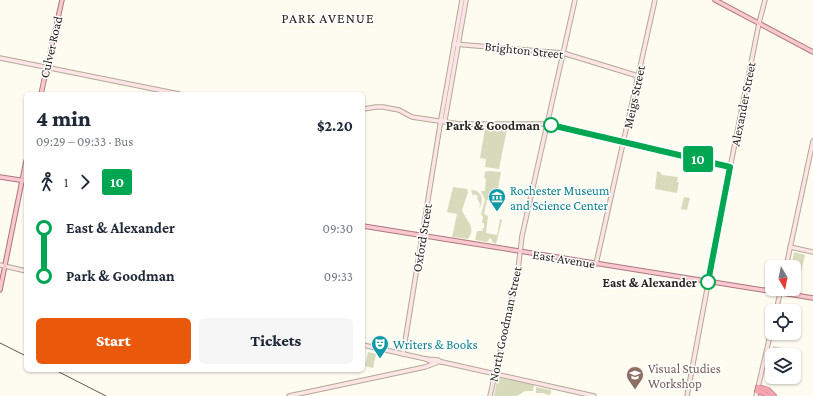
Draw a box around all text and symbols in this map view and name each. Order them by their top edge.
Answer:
district label: PARK AVENUE [281,10,375,26]
street label: Culver Road [37,15,65,79]
street label: Brighton Street [484,38,565,62]
street label: Alexander Street [727,60,759,147]
street label: Meigs Street [620,63,648,130]
text: 4 min [36,106,91,131]
marker: Park & Goodman [543,117,559,133]
text: $2.20 [317,118,353,134]
place label: Park & Goodman [446,118,541,133]
text: 09:29 – 09:33 · Bus [36,134,133,149]
line badge: 10 [680,146,716,172]
text: 10 [691,151,705,167]
icon: walk [36,171,58,193]
icon: forward [74,171,96,193]
text: 10 [110,174,124,190]
text: 1 [64,175,68,190]
place label: Rochester Museum and Science Center [510,183,610,213]
museum icon: Rochester Museum and Science Center [487,187,507,212]
street label: Oxford Street [409,202,435,273]
text: East & Alexander [66,220,175,236]
text: 09:30 [323,221,353,236]
street label: East Avenue [532,247,597,271]
north arrow [765,260,801,296]
map controls [765,260,801,384]
street label: North Goodman Street [485,264,525,383]
text: Park & Goodman [66,268,175,284]
text: 09:33 [324,269,353,284]
marker: East & Alexander [700,274,716,290]
place label: East & Alexander [603,275,698,290]
button: locate [765,304,801,340]
button: Start [36,318,191,364]
button: Tickets [199,318,353,364]
theatre icon: Writers & Books [370,334,390,359]
place label: Writers & Books [393,337,478,352]
button: layers [765,348,801,384]
place label: Visual Studies Workshop [648,361,721,391]
school or university icon: Visual Studies Workshop [625,365,645,390]

